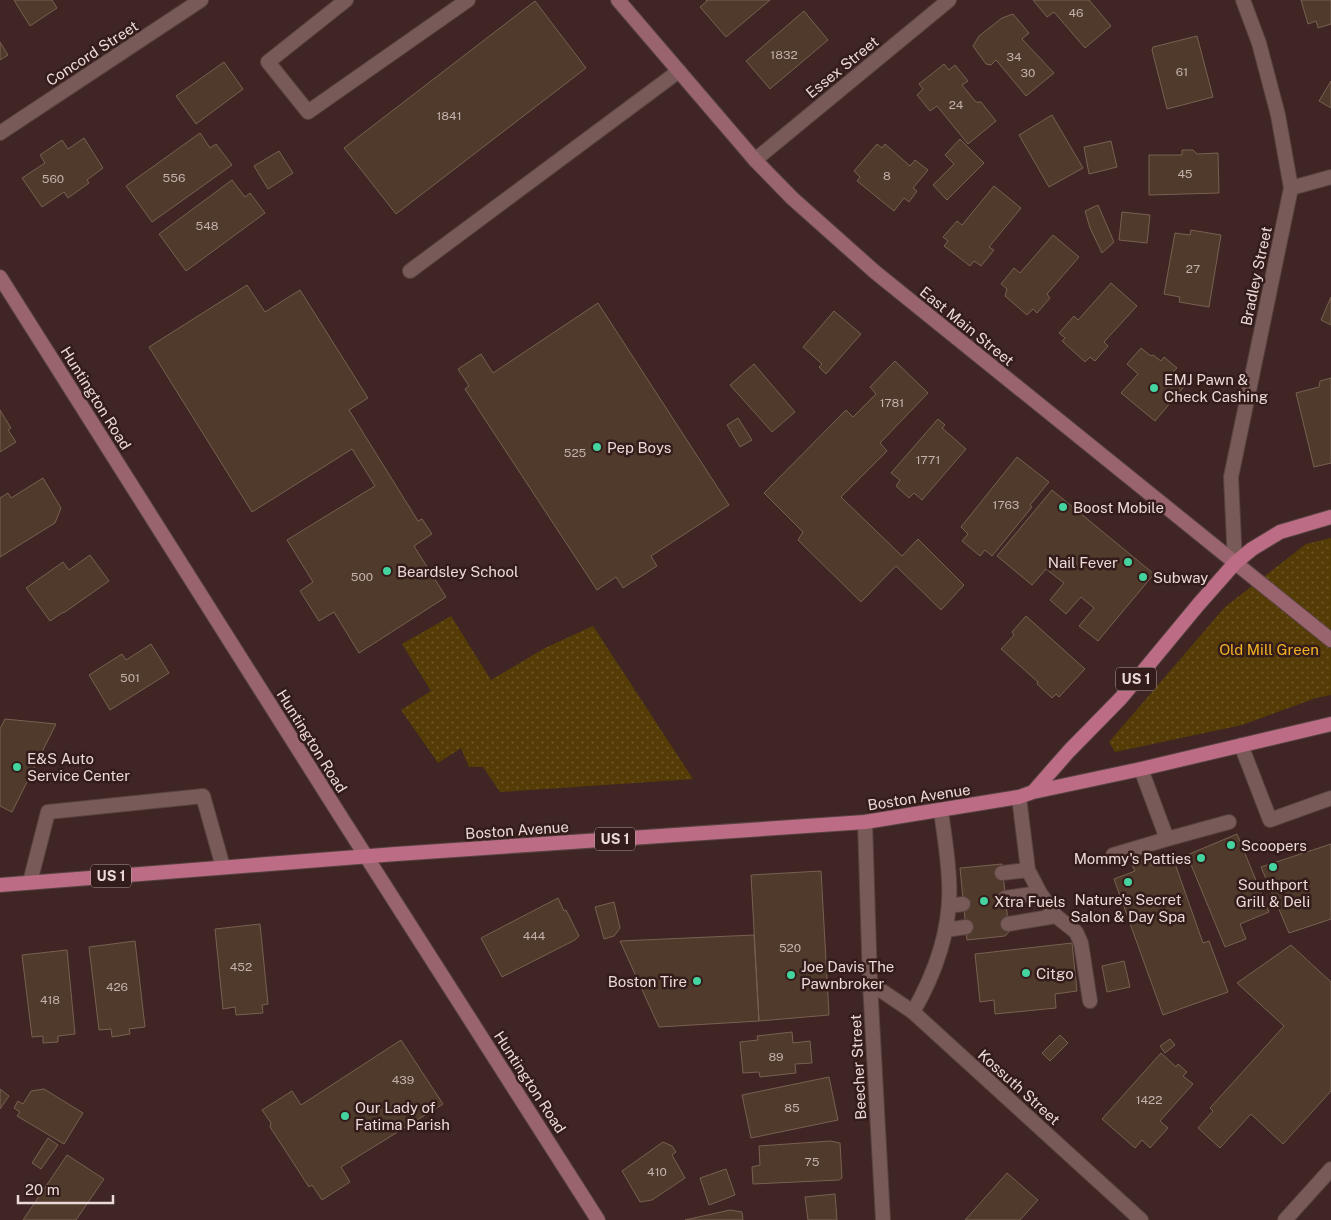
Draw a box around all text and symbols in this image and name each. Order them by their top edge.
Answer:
house number: 46 [1068,6,1084,20]
street label: Concord Street [43,17,141,89]
street label: Essex Street [802,33,882,101]
house number: 1832 [770,48,798,62]
house number: 34 [1006,50,1022,64]
house number: 61 [1176,65,1188,79]
house number: 30 [1021,66,1035,80]
house number: 24 [949,98,964,112]
house number: 1841 [436,109,462,123]
house number: 45 [1177,167,1193,181]
house number: 8 [883,169,891,183]
house number: 556 [163,171,185,185]
house number: 560 [42,172,64,186]
house number: 548 [196,219,219,233]
street label: Bradley Street [1237,225,1275,327]
house number: 27 [1186,262,1200,276]
street label: East Main Street [917,283,1017,369]
street label: Huntington Road [57,343,135,453]
place label: EMJ Pawn & Check Cashing [1164,371,1268,405]
marker: EMJ Pawn & Check Cashing [1148,382,1160,394]
house number: 1781 [880,396,904,410]
place label: Pep Boys [607,439,671,456]
marker: Pep Boys [591,441,603,453]
house number: 525 [564,446,587,460]
house number: 1771 [916,453,940,467]
house number: 1763 [993,498,1019,512]
place label: Boost Mobile [1073,499,1164,516]
marker: Boost Mobile [1057,501,1069,513]
place label: Nail Fever [1048,554,1118,571]
marker: Nail Fever [1122,556,1134,568]
place label: Beardsley School [397,563,519,580]
marker: Beardsley School [381,565,393,577]
place label: Subway [1153,569,1208,586]
house number: 500 [351,570,373,584]
marker: Subway [1137,571,1149,583]
park label: Old Mill Green [1219,641,1319,658]
road number: US 1 [1116,668,1156,691]
house number: 501 [120,671,140,685]
street label: Huntington Road [273,686,351,796]
place label: E&S Auto Service Center [27,750,130,784]
marker: E&S Auto Service Center [11,761,23,773]
street label: Boston Avenue [866,780,972,814]
street label: Boston Avenue [465,818,569,842]
road number: US 1 [595,828,635,851]
place label: Scoopers [1241,837,1307,854]
marker: Scoopers [1225,839,1237,851]
place label: Mommy's Patties [1074,850,1191,867]
marker: Mommy's Patties [1195,852,1207,864]
marker: Southport Grill & Deli [1267,861,1279,873]
road number: US 1 [91,864,131,888]
marker: Nature's Secret Salon & Day Spa [1122,876,1134,888]
place label: Southport Grill & Deli [1236,876,1310,910]
place label: Nature's Secret Salon & Day Spa [1071,891,1185,925]
place label: Xtra Fuels [994,893,1065,910]
marker: Xtra Fuels [978,895,990,907]
house number: 444 [523,929,546,943]
house number: 520 [779,941,801,955]
place label: Joe Davis The Pawnbroker [801,958,894,992]
house number: 452 [230,960,252,974]
place label: Citgo [1036,965,1074,982]
marker: Citgo [1020,967,1032,979]
marker: Joe Davis The Pawnbroker [785,969,797,981]
place label: Boston Tire [608,973,687,990]
marker: Boston Tire [691,975,703,987]
house number: 426 [106,980,128,994]
house number: 418 [40,993,60,1007]
street label: Beecher Street [847,1014,869,1120]
street label: Huntington Road [491,1028,569,1136]
street label: Kossuth Street [975,1046,1063,1128]
house number: 89 [768,1050,784,1064]
house number: 439 [392,1073,414,1087]
house number: 1422 [1136,1093,1162,1107]
place label: Our Lady of Fatima Parish [355,1099,450,1133]
house number: 85 [784,1101,800,1115]
marker: Our Lady of Fatima Parish [339,1110,351,1122]
house number: 75 [805,1155,820,1169]
house number: 410 [647,1165,667,1179]
scale bar [18,1172,112,1204]
text: 20 m [25,1181,60,1198]

